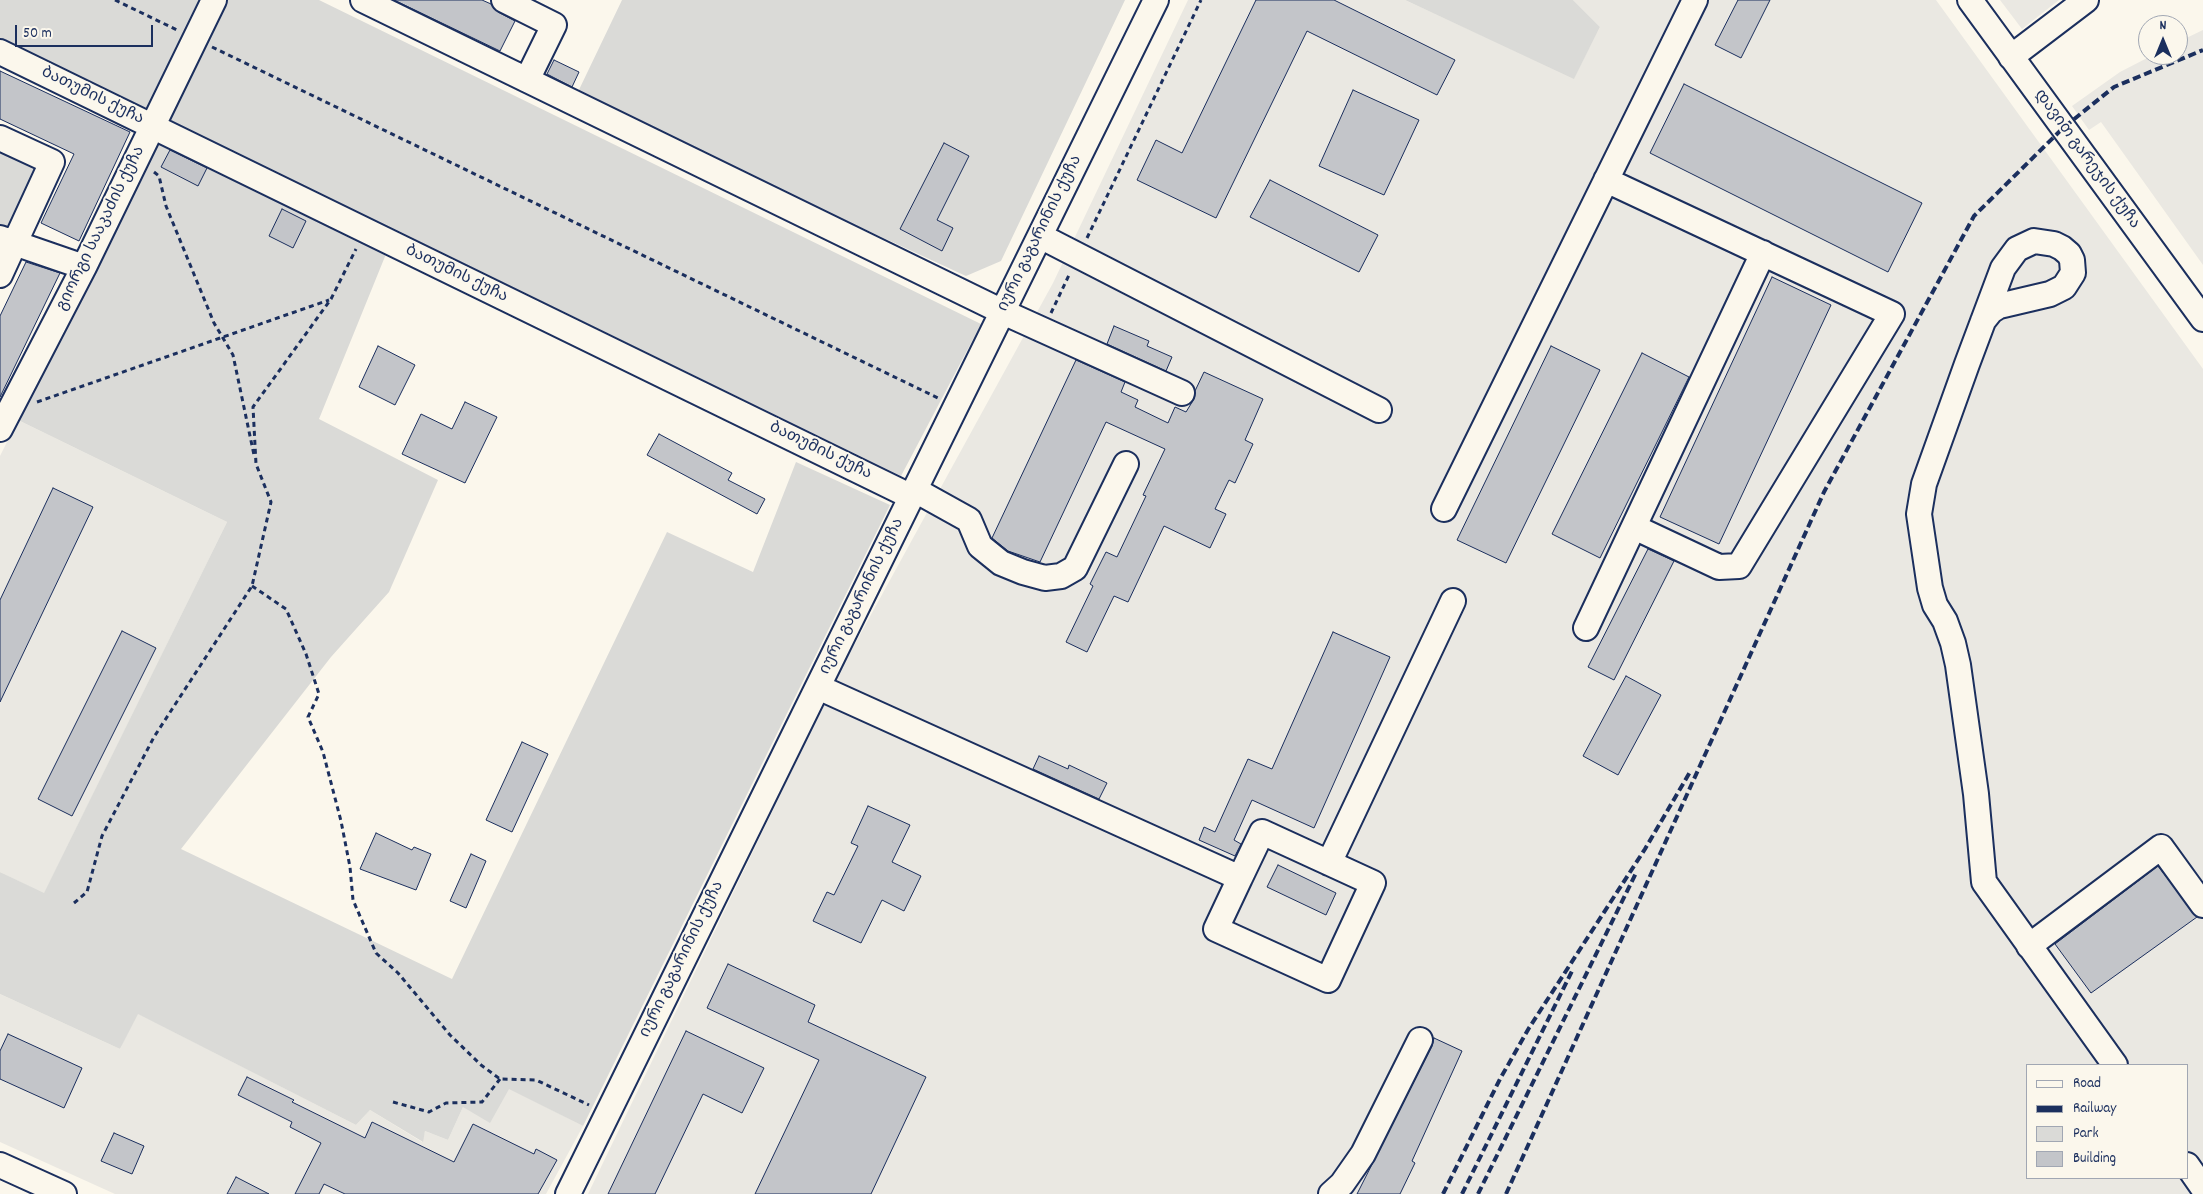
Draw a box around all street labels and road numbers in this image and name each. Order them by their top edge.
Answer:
street label: ბათუმის ქუჩა [38,64,146,130]
street label: დავით გარეჯის ქუჩა [2029,87,2143,233]
street label: გიორგი სააკაძის ქუჩა [54,144,150,314]
street label: იური გაგარინის ქუჩა [995,153,1087,315]
street label: ბათუმის ქუჩა [402,242,510,308]
street label: ბათუმის ქუჩა [766,419,874,485]
street label: იური გაგარინის ქუჩა [817,516,909,678]
street label: იური გაგარინის ქუჩა [637,879,729,1041]

